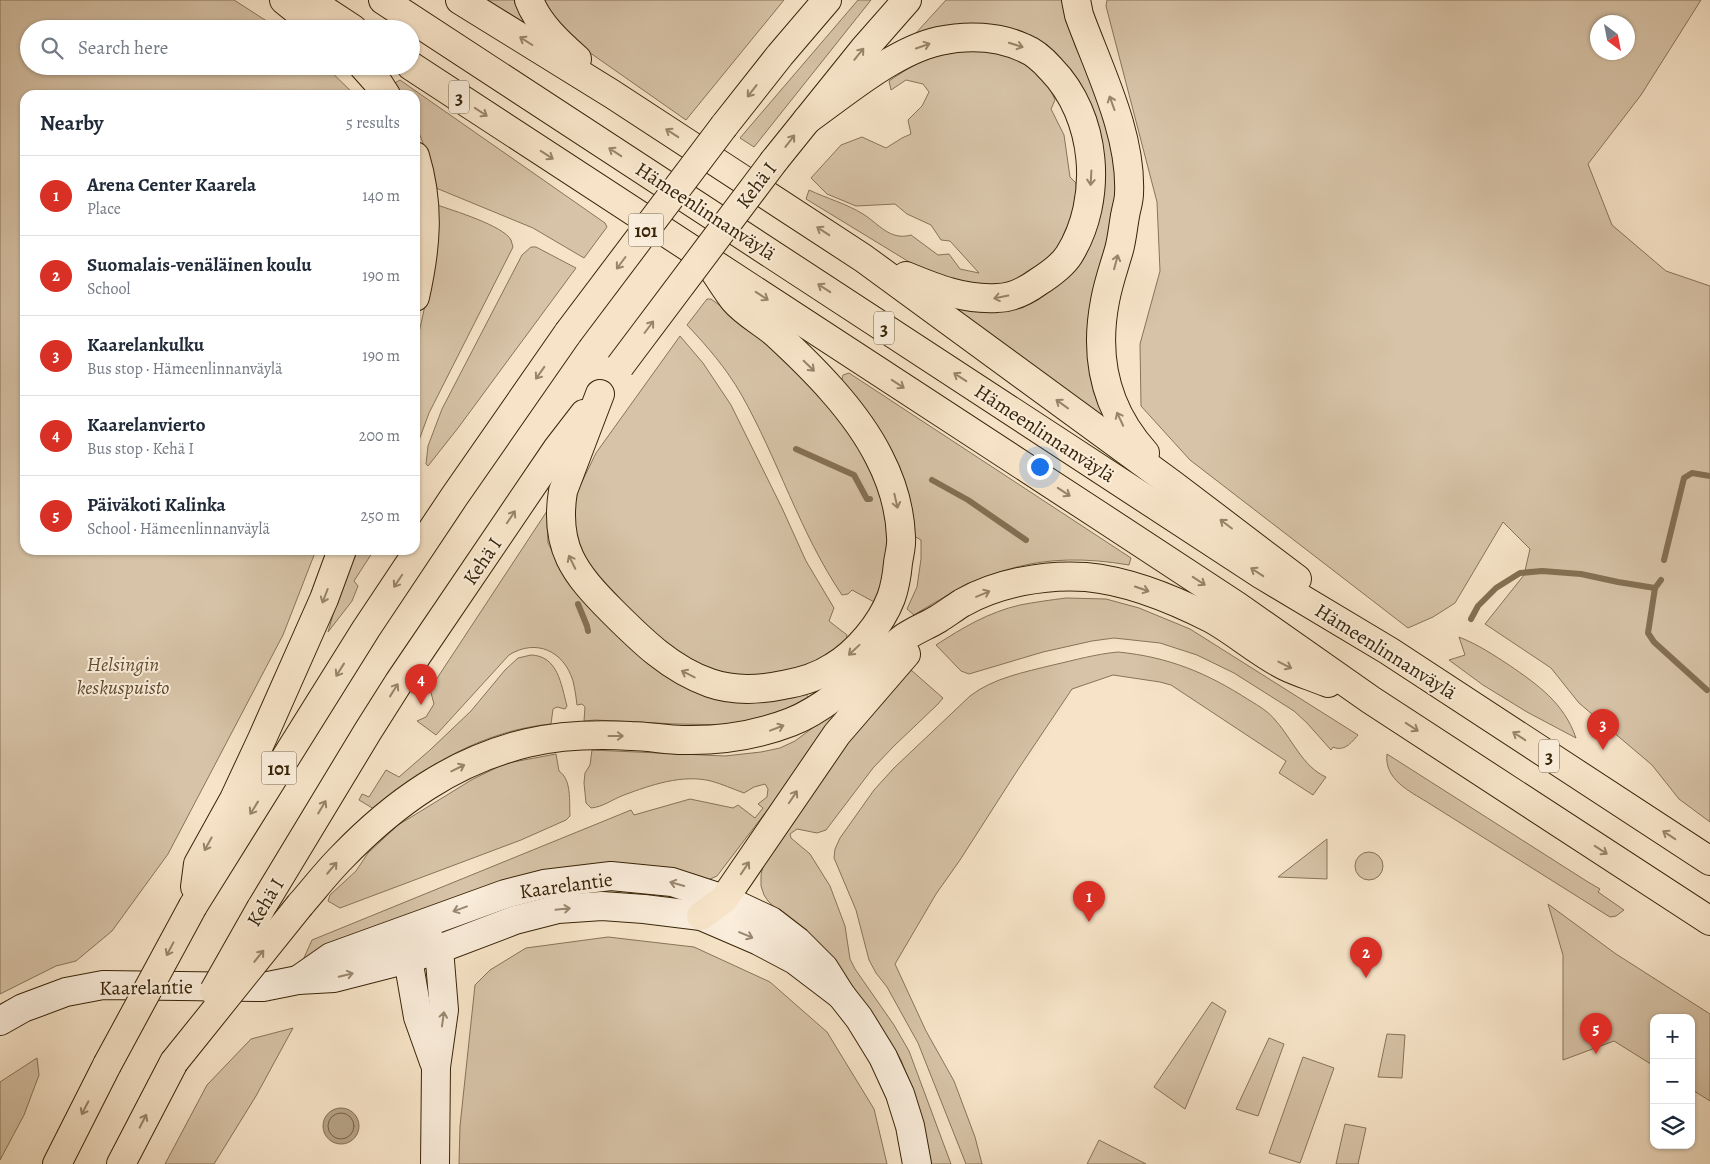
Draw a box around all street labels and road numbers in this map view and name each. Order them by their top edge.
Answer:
road number: 3 [449,80,469,114]
street label: Hämeenlinnanväylä [630,156,782,267]
street label: Kehä I [730,156,783,214]
road number: 101 [628,214,664,246]
road number: 3 [874,312,894,344]
street label: Hämeenlinnanväylä [969,378,1121,489]
street label: Kehä I [457,532,508,590]
street label: Hämeenlinnanväylä [1310,597,1462,706]
road number: 3 [1539,739,1559,772]
road number: 101 [262,751,296,784]
street label: Kaarelantie [518,866,614,905]
street label: Kehä I [240,873,290,932]
street label: Kaarelantie [99,973,193,1002]

